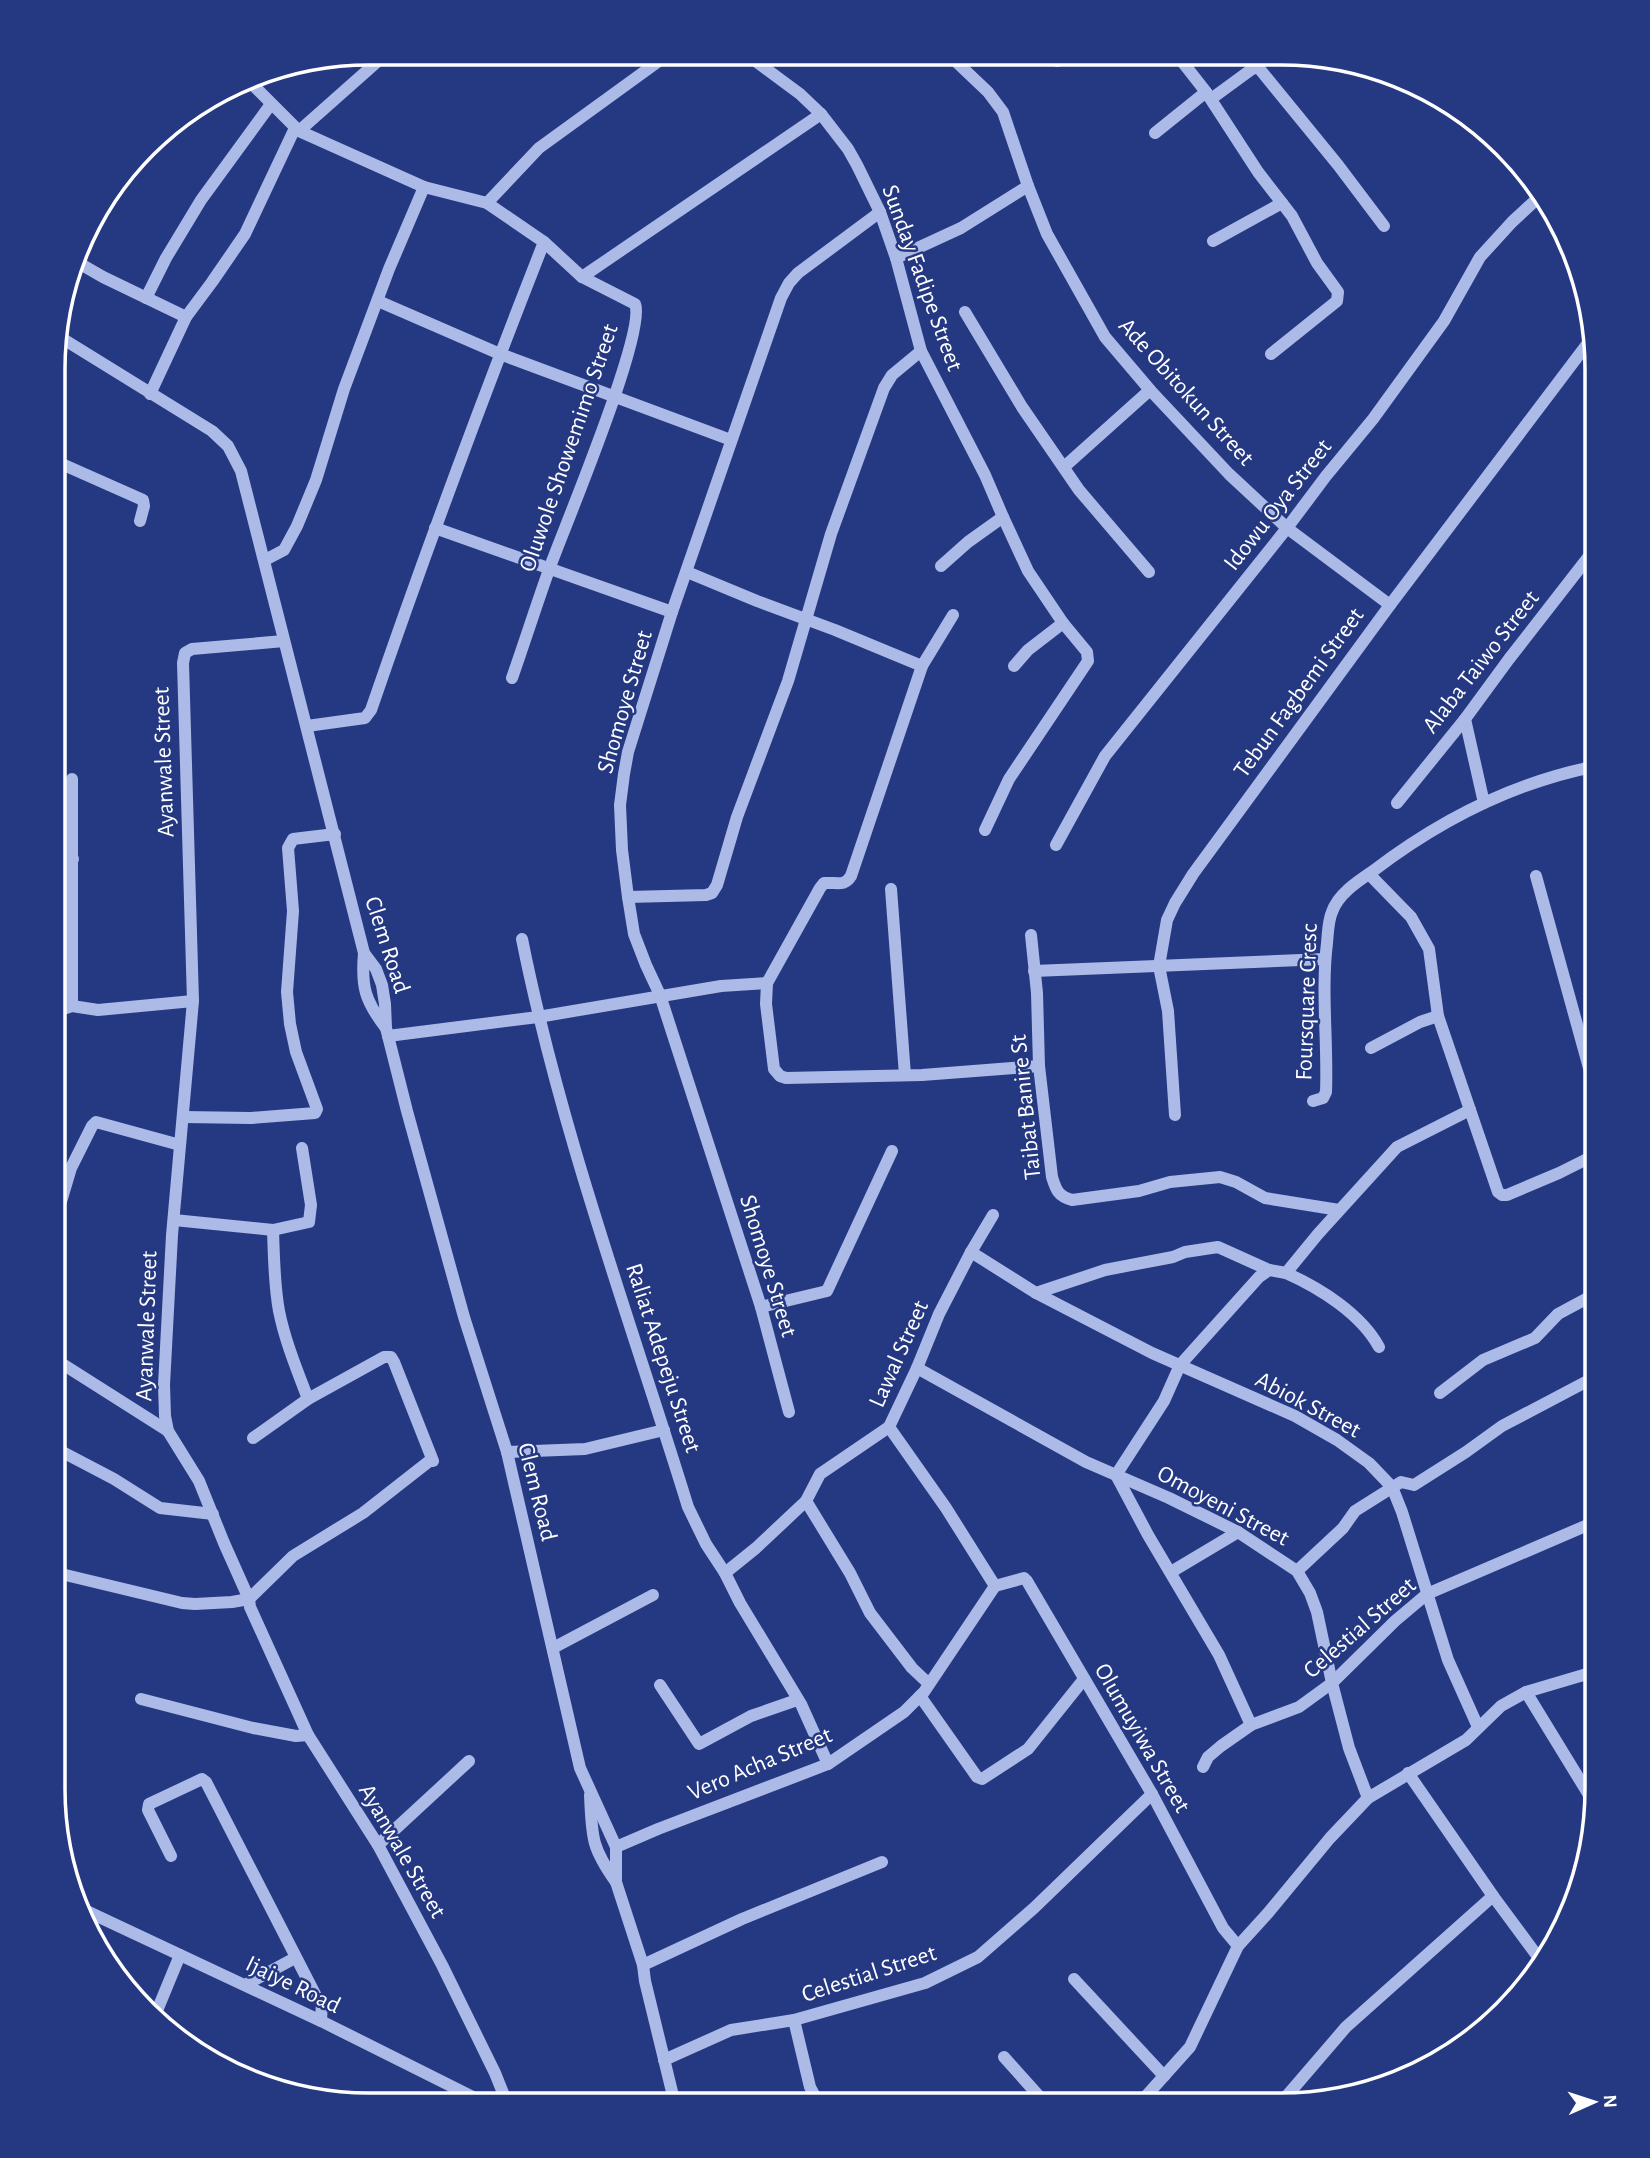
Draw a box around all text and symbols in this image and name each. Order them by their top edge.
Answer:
street label: Sunday Fadipe Street [877,182,967,374]
street label: Ade Obitokun Street [1114,314,1258,471]
street label: Oluwole Showemimo Street [515,321,623,575]
street label: Idowu Oya Street [1220,435,1337,575]
street label: Alaba Taiwo Street [1418,586,1544,738]
street label: Tebun Fagbemi Street [1230,603,1369,782]
street label: Shomoye Street [593,628,657,776]
street label: Ayanwale Street [149,686,179,838]
street label: Clem Road [360,894,414,996]
street label: Foursquare Cresc [1292,923,1322,1081]
street label: Taibat Banire St [1006,1033,1046,1181]
street label: Shomoye Street [735,1192,801,1340]
street label: Ayanwale Street [132,1250,162,1402]
street label: Raliat Adepeju Street [621,1260,705,1456]
street label: Lawal Street [865,1297,933,1411]
street label: Abiok Street [1252,1367,1365,1443]
street label: Clem Road [513,1440,561,1544]
street label: Omoyeni Street [1153,1461,1293,1551]
street label: Celestial Street [1299,1573,1421,1683]
street label: Olumuyiwa Street [1090,1659,1194,1817]
street label: Vero Acha Street [685,1723,836,1805]
street label: Ayanwale Street [354,1780,450,1922]
street label: Celestial Street [799,1941,940,2007]
street label: Ijaiye Road [242,1952,344,2018]
north arrow [1559,2067,1629,2137]
text: N [1600,2094,1619,2108]

